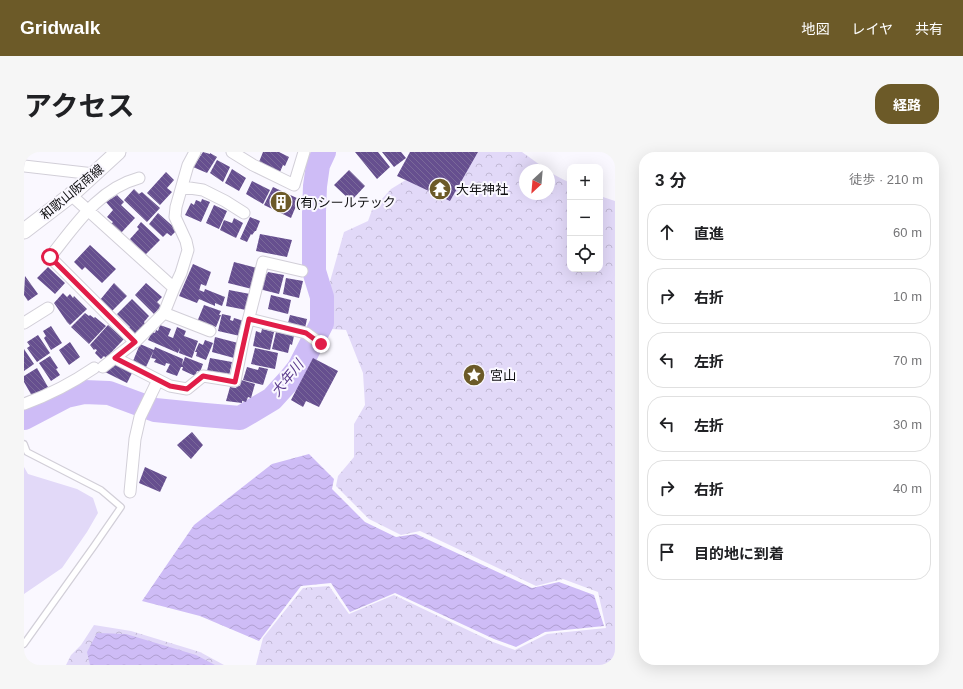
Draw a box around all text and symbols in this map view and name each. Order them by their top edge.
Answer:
text: Gridwalk [20,17,100,38]
text: 地図 [801,21,829,37]
text: レイヤ [851,21,893,37]
text: 共有 [915,21,943,37]
button: 経路 [875,84,939,124]
text: アクセス [24,91,135,122]
street label: 和歌山阪南線 [37,161,107,223]
north arrow [519,164,555,200]
map controls [567,164,603,272]
button: + [567,164,603,200]
text: 3 分 [655,171,686,190]
text: 徒歩 · 210 m [849,172,923,187]
temple icon: 大年神社 [427,176,453,202]
place label: 大年神社 [456,182,508,197]
building icon: (有)シールテック [268,189,294,215]
place label: (有)シールテック [296,195,396,210]
button: − [567,200,603,236]
icon: ahead [656,221,678,243]
text: 直進 [694,225,724,242]
text: 60 m [893,225,922,240]
button: locate [567,236,603,272]
route start [41,248,59,266]
icon: right [656,285,678,307]
text: 右折 [694,289,724,306]
text: 10 m [893,289,922,304]
route end [312,335,330,353]
icon: left [656,349,678,371]
text: 左折 [694,353,724,370]
text: 70 m [893,353,922,368]
water label: 大年川 [268,355,308,399]
place icon: 宮山 [461,362,487,388]
place label: 宮山 [490,368,516,383]
icon: left [656,413,678,435]
text: 左折 [694,417,724,434]
text: 30 m [893,417,922,432]
icon: right [656,477,678,499]
text: 右折 [694,481,724,498]
text: 40 m [893,481,922,496]
icon: arrive [656,541,678,563]
text: 目的地に到着 [694,545,784,562]

